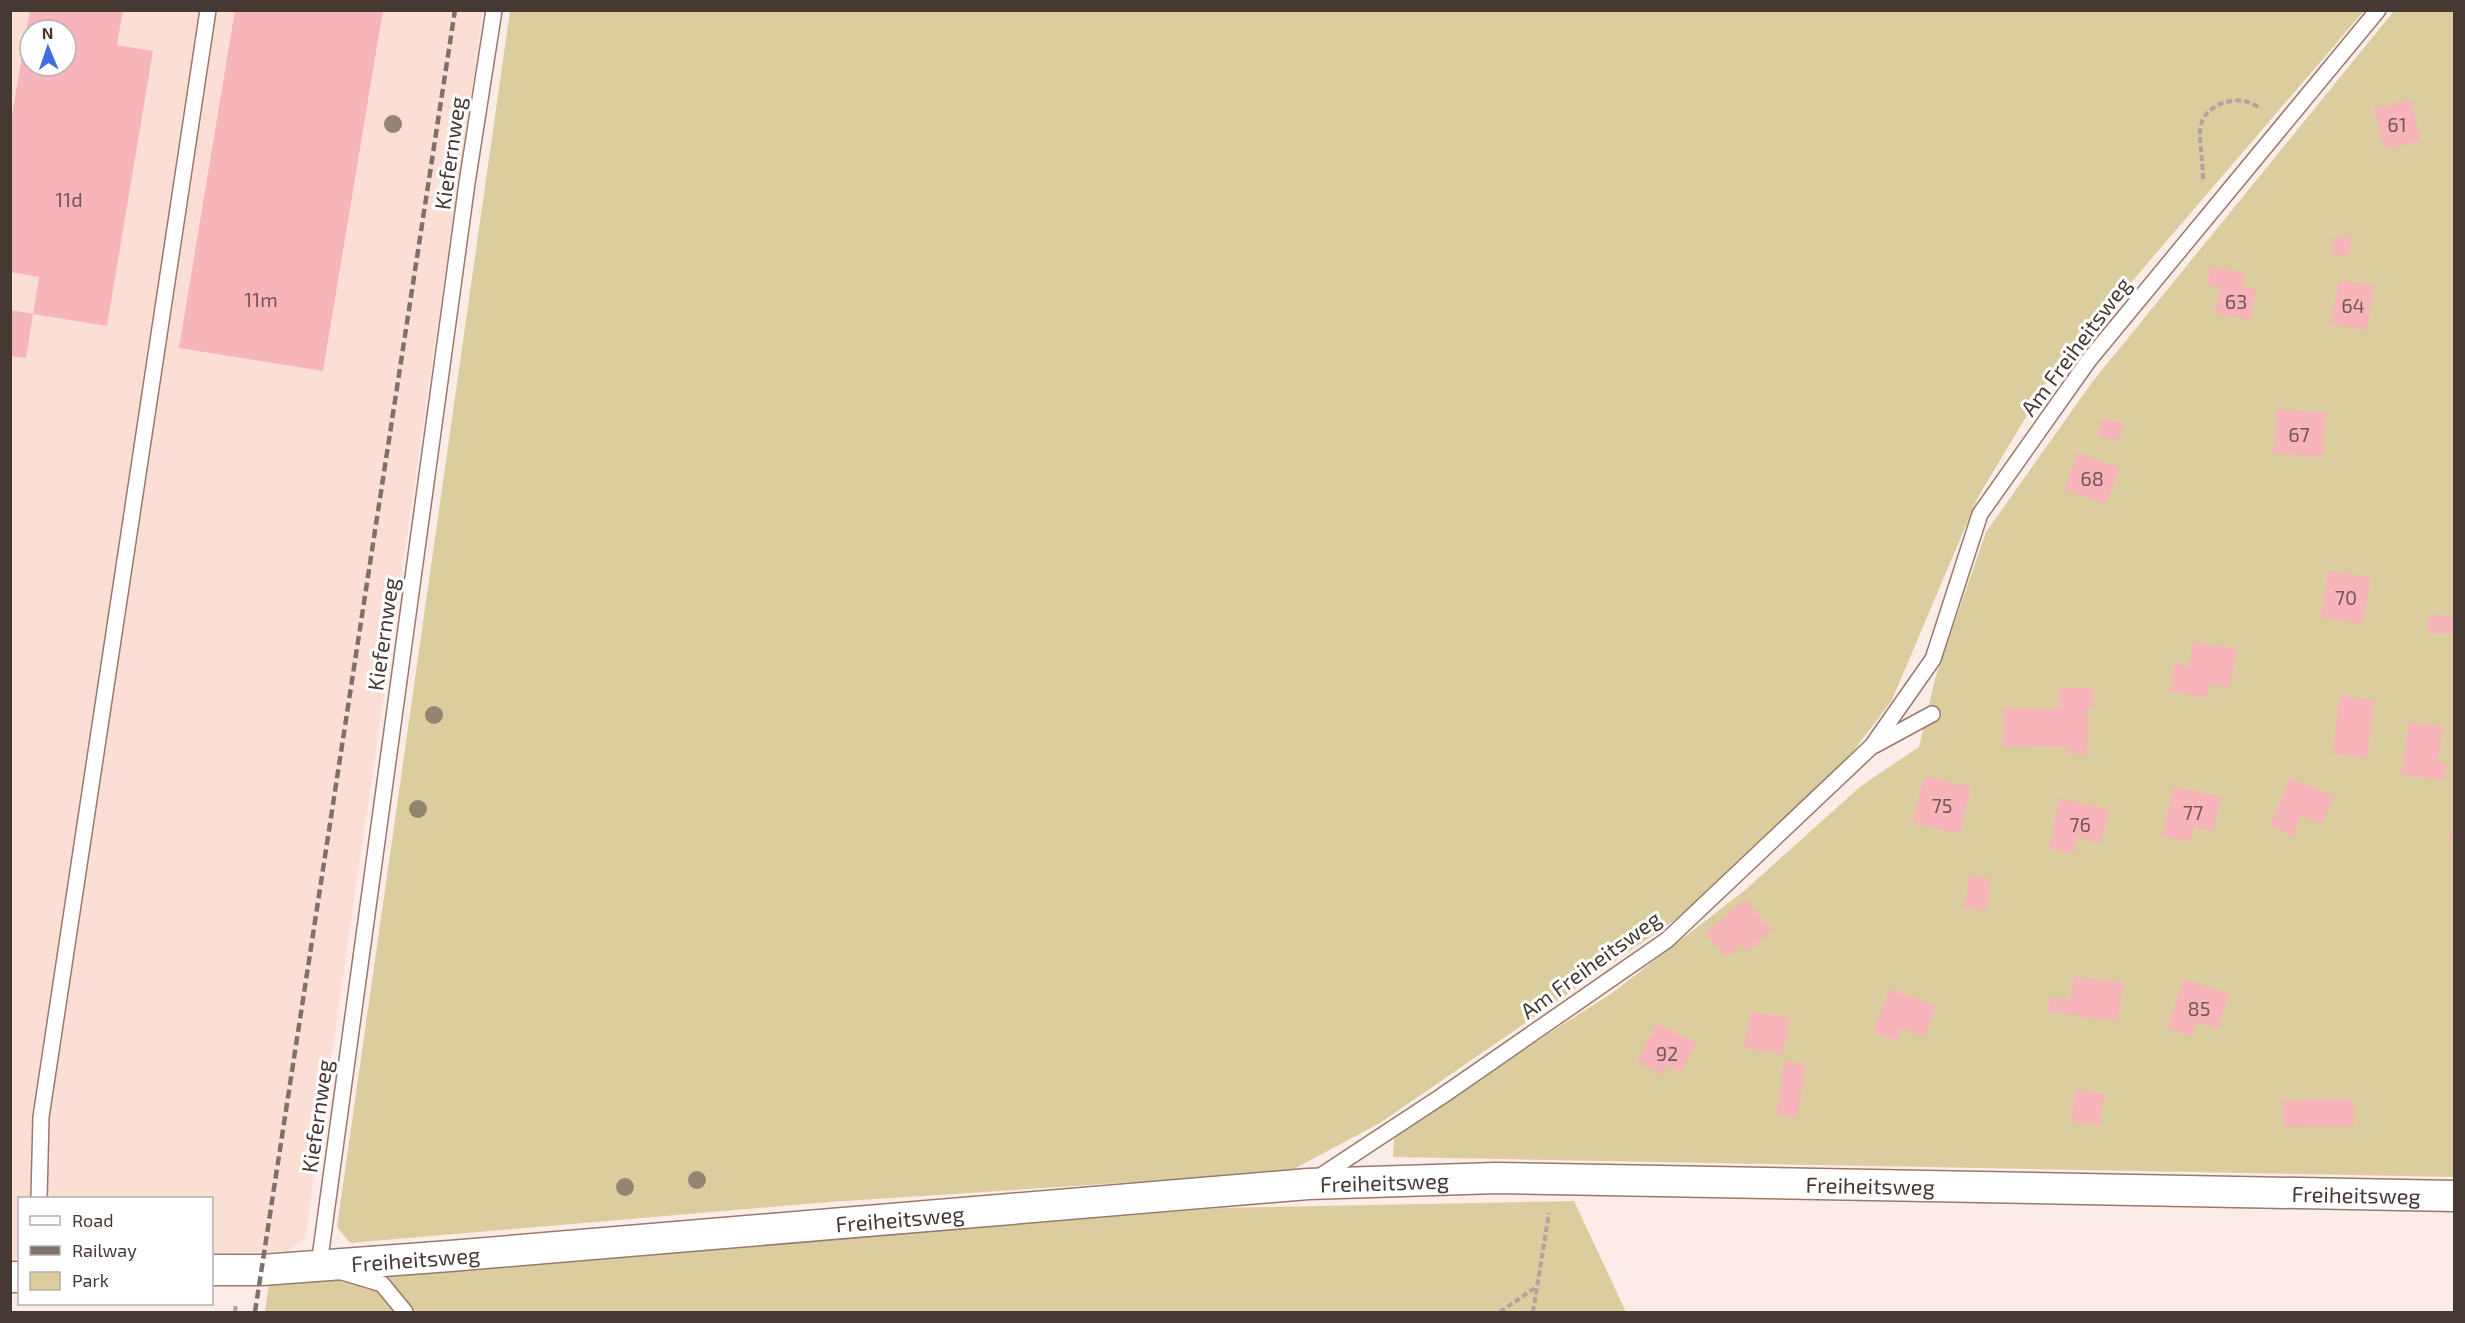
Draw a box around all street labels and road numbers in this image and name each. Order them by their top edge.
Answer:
street label: Kiefernweg [428,95,470,211]
street label: Am Freiheitsweg [2014,272,2136,420]
street label: Kiefernweg [361,576,403,692]
street label: Am Freiheitsweg [1515,904,1665,1024]
street label: Kiefernweg [295,1058,337,1174]
street label: Freiheitsweg [1319,1167,1449,1197]
street label: Freiheitsweg [1805,1171,1935,1199]
street label: Freiheitsweg [2291,1180,2421,1208]
street label: Freiheitsweg [834,1200,965,1237]
street label: Freiheitsweg [350,1241,481,1276]

